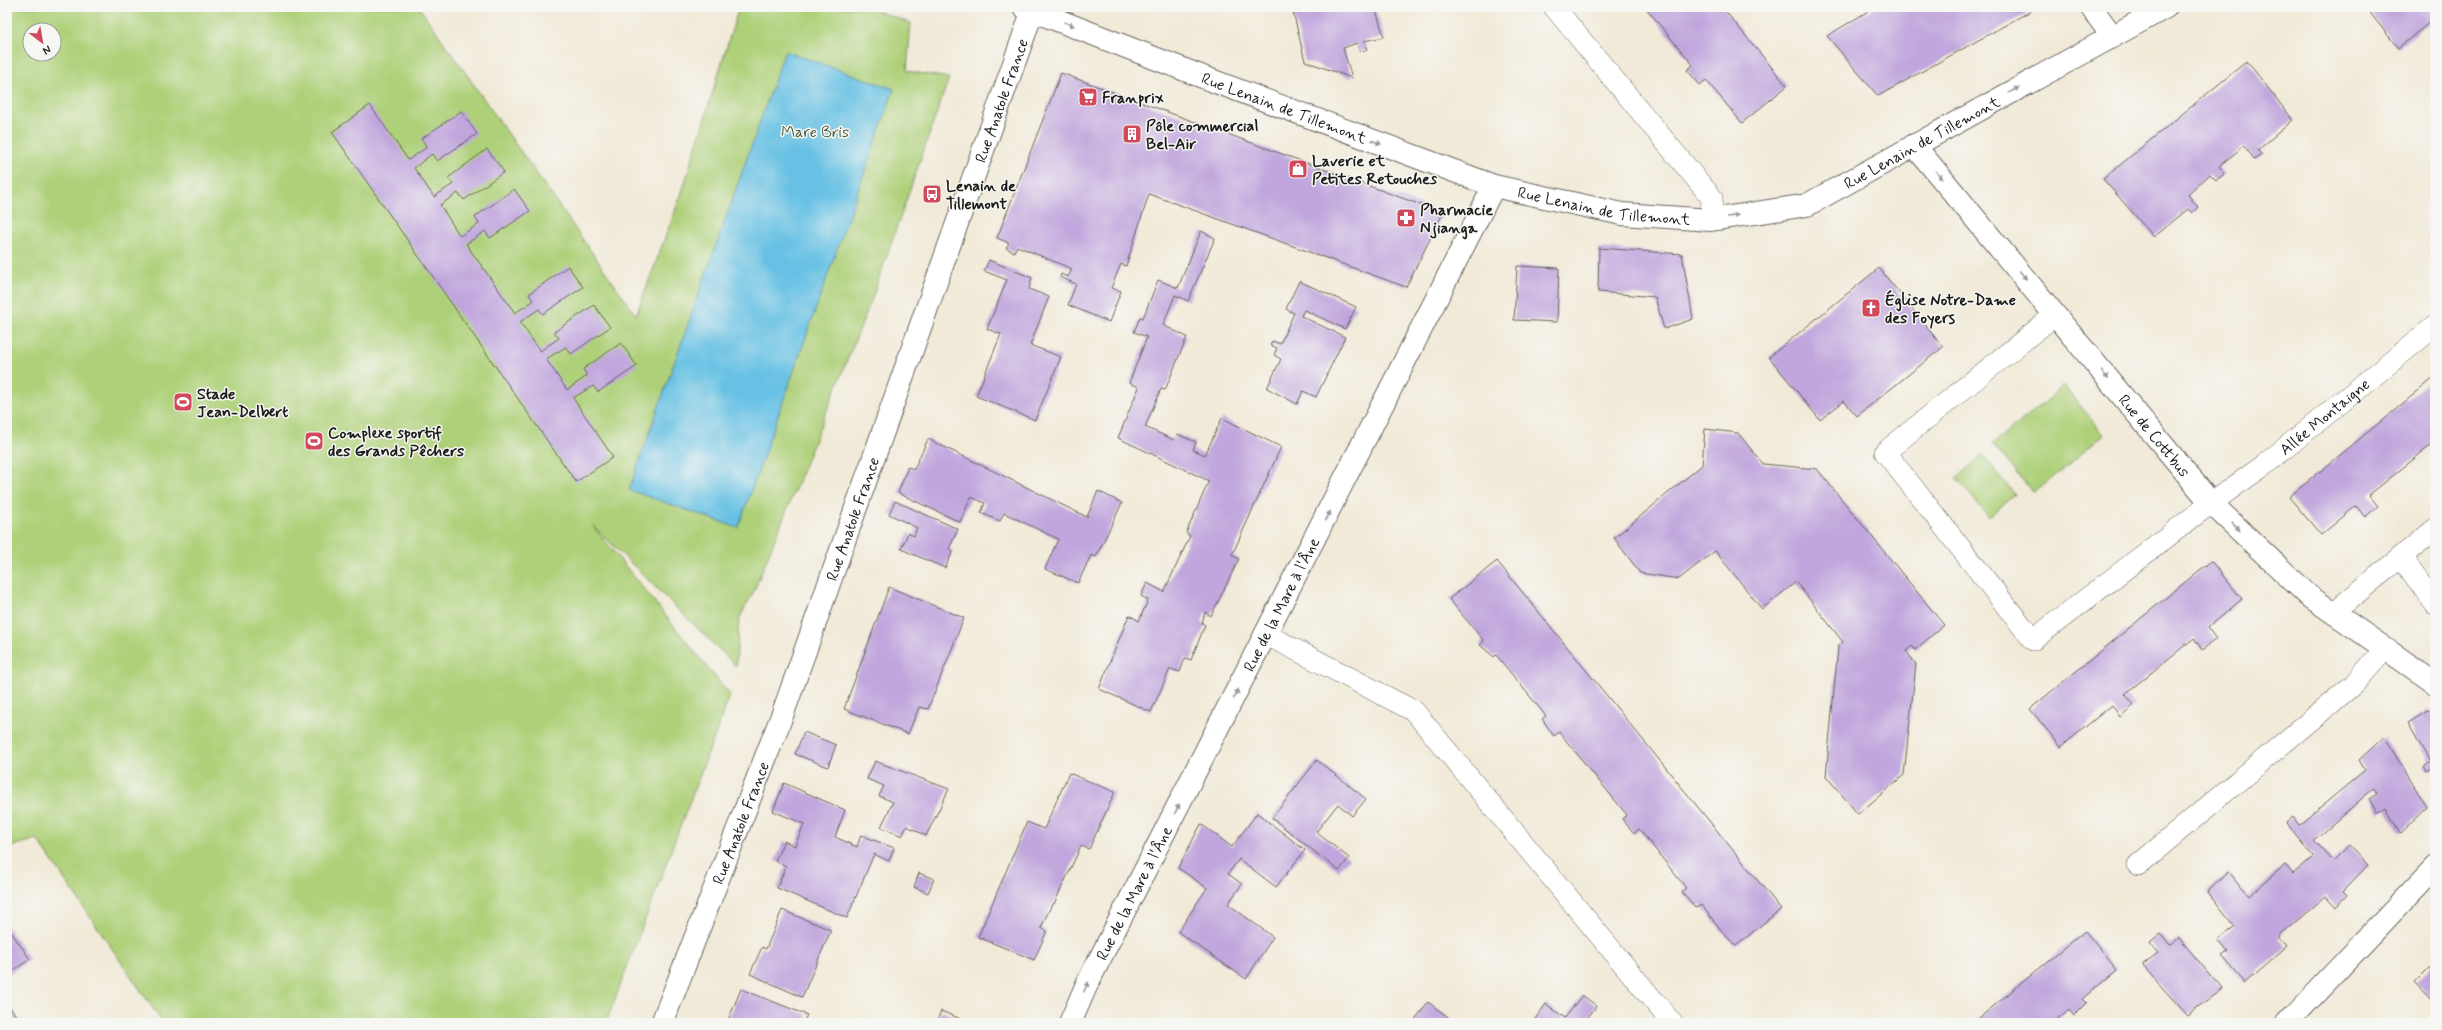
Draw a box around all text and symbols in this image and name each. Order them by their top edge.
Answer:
north arrow [22,22,62,62]
one-way arrow [1064,22,1076,28]
street label: Rue Anatole France [971,36,1034,166]
text: N [40,42,53,58]
street label: Rue Lenain de Tillemont [1198,68,1370,150]
supermarket icon: Franprix [1077,86,1099,108]
one-way arrow [2008,87,2020,93]
place label: Franprix [1102,88,1164,109]
street label: Rue Lenain de Tillemont [1840,92,2004,195]
place label: Pôle commercial Bel-Air [1146,116,1258,155]
park label: Mare Bris [781,122,849,143]
building icon: Pôle commercial Bel-Air [1121,123,1143,145]
one-way arrow [1371,139,1383,145]
place label: Laverie et Petites Retouches [1312,151,1438,190]
shop icon: Laverie et Petites Retouches [1287,158,1309,180]
one-way arrow [1935,170,1944,181]
place label: Lenain de Tillemont [946,176,1016,215]
street label: Rue Lenain de Tillemont [1515,182,1692,231]
bus stop icon: Lenain de Tillemont [921,183,943,205]
place label: Pharmacie Njianga [1420,200,1493,240]
pharmacy icon: Pharmacie Njianga [1395,207,1417,229]
one-way arrow [1726,213,1739,219]
one-way arrow [2018,269,2027,280]
place label: Église Notre-Dame des Foyers [1885,289,2016,329]
church icon: Église Notre-Dame des Foyers [1860,297,1882,319]
one-way arrow [2101,370,2110,381]
street label: Allée Montaigne [2276,374,2375,460]
place label: Stade Jean-Delbert [197,384,288,423]
street label: Rue de Cottbus [2113,390,2194,482]
sports icon: Stade Jean-Delbert [172,391,194,413]
place label: Complexe sportif des Grands Pêchers [328,423,464,462]
sports icon: Complexe sportif des Grands Pêchers [303,430,325,452]
street label: Rue Anatole France [822,454,885,584]
one-way arrow [1324,510,1331,521]
one-way arrow [2231,522,2241,531]
street label: Rue de la Mare à l'Âne [1239,534,1325,676]
one-way arrow [1233,688,1240,699]
street label: Rue Anatole France [708,759,775,888]
one-way arrow [1174,803,1180,815]
street label: Rue de la Mare à l'Âne [1092,823,1178,964]
one-way arrow [1083,982,1089,993]

